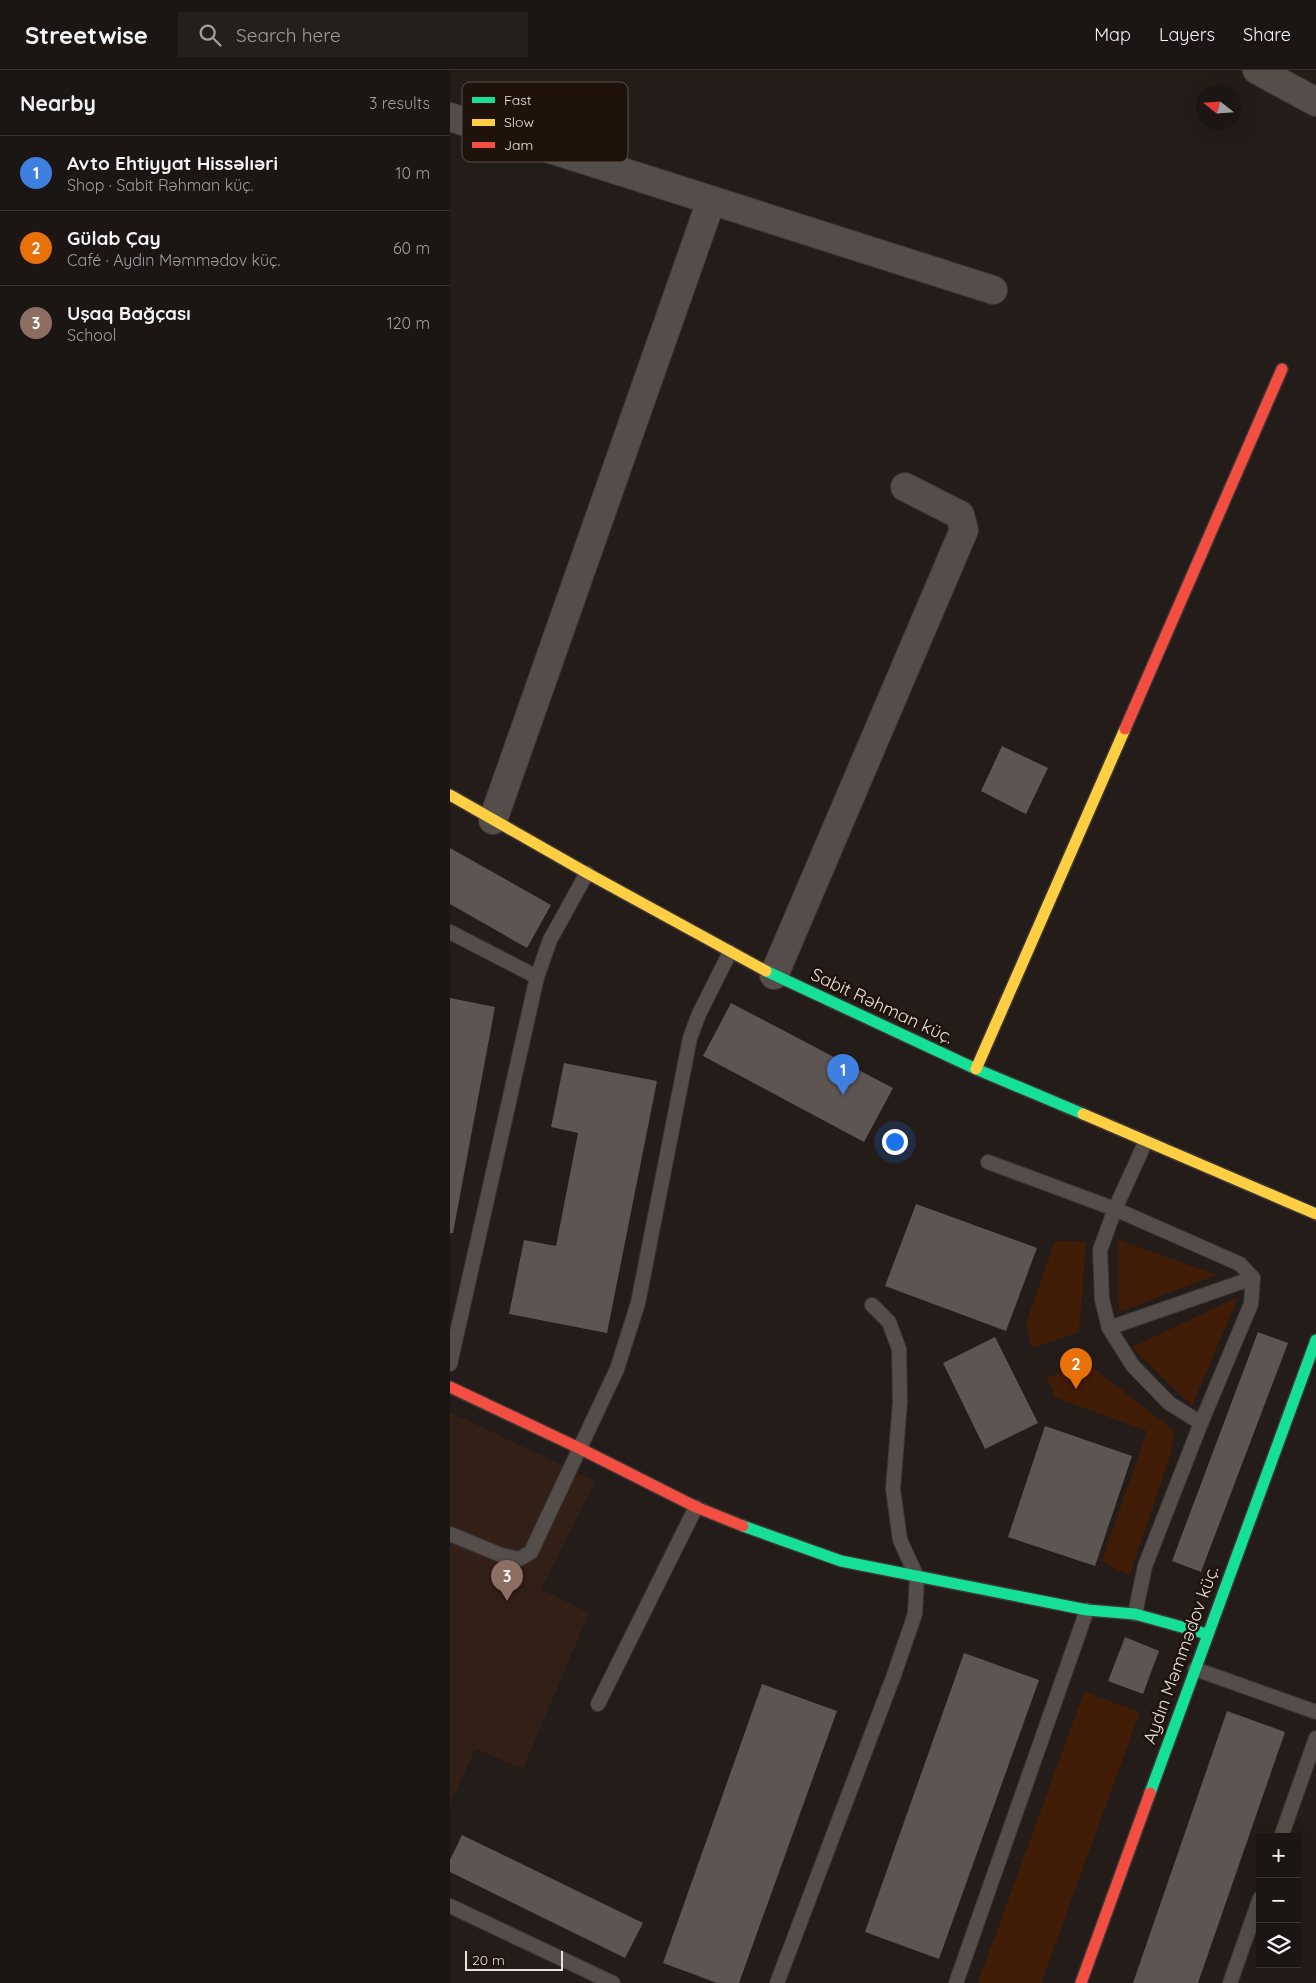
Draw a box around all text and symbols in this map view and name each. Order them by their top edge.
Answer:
search box [178,12,528,57]
text: Streetwise [25,20,148,50]
icon: search [196,21,224,49]
text: Search here [236,23,341,47]
text: Map [1094,23,1131,46]
text: Layers [1159,23,1215,46]
text: Share [1243,23,1291,46]
legend [462,82,628,162]
north arrow [1196,85,1241,130]
text: Nearby [20,90,96,116]
text: Fast [504,91,532,109]
text: 3 results [369,93,430,113]
text: Slow [504,113,534,131]
text: Jam [504,136,533,154]
text: Avto Ehtiyyat Hissəlıəri [67,151,278,175]
text: 1 [33,163,39,183]
text: 10 m [396,163,430,183]
text: Shop · Sabit Rəhman küç. [67,175,253,195]
text: Gülab Çay [67,226,161,250]
text: 2 [31,238,41,258]
text: 60 m [393,238,430,258]
text: Café · Aydın Məmmədov küç. [67,250,280,270]
text: Uşaq Bağçası [67,301,191,325]
text: 3 [32,313,40,333]
text: 120 m [387,313,430,333]
text: School [67,325,116,345]
street label: Sabit Rəhman küç. [807,963,957,1049]
pin: 1 [827,1054,859,1095]
your location [882,1129,908,1155]
pin: 2 [1060,1348,1092,1389]
pin: 3 [491,1560,523,1601]
street label: Aydın Məmmədov küç. [1138,1563,1223,1747]
map controls [1256,1833,1301,1968]
button: + [1256,1833,1301,1878]
button: − [1256,1878,1301,1923]
button: layers [1256,1923,1301,1968]
scale bar [465,1948,562,1971]
text: 20 m [472,1951,505,1969]

